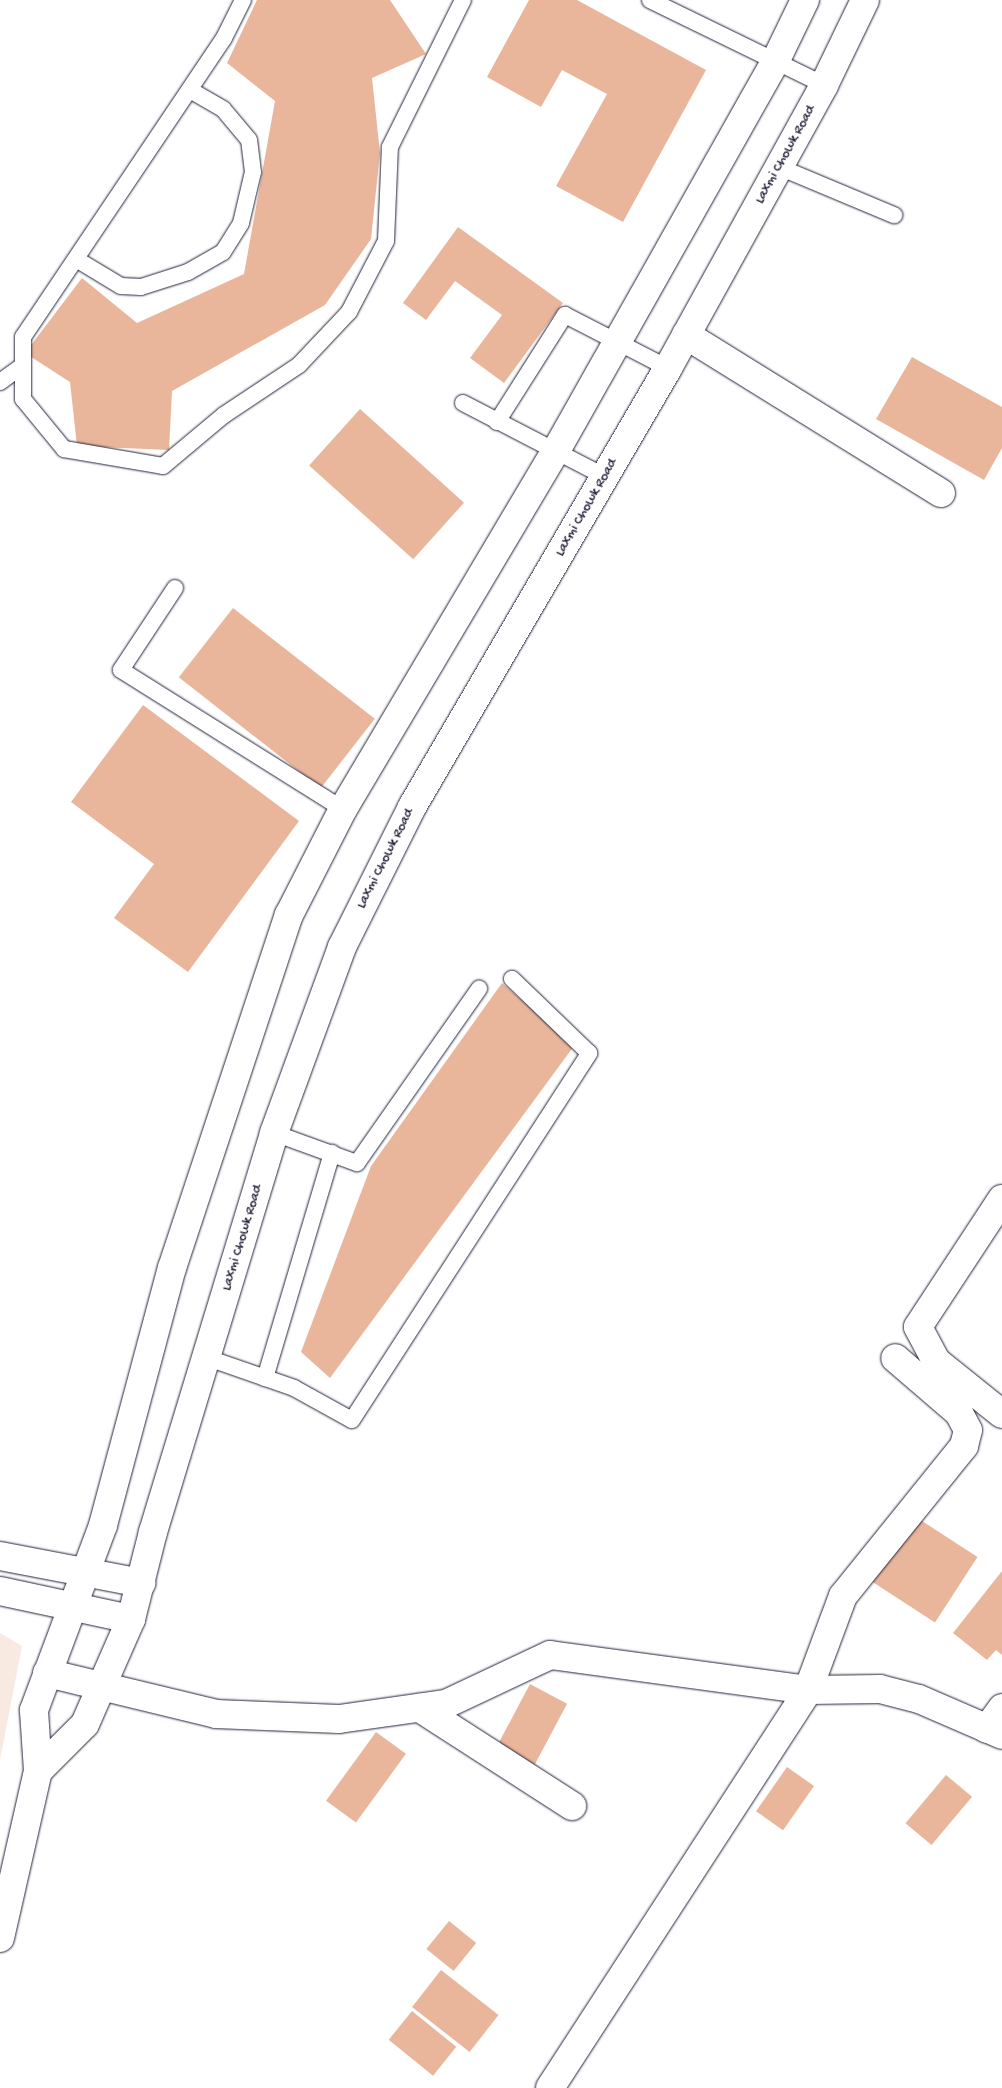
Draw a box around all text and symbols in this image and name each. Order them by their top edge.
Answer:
street label: Laxmi Chowk Road [752,103,820,207]
street label: Laxmi Chowk Road [552,456,622,560]
street label: Laxmi Chowk Road [354,806,418,912]
street label: Laxmi Chowk Road [219,1183,267,1293]

